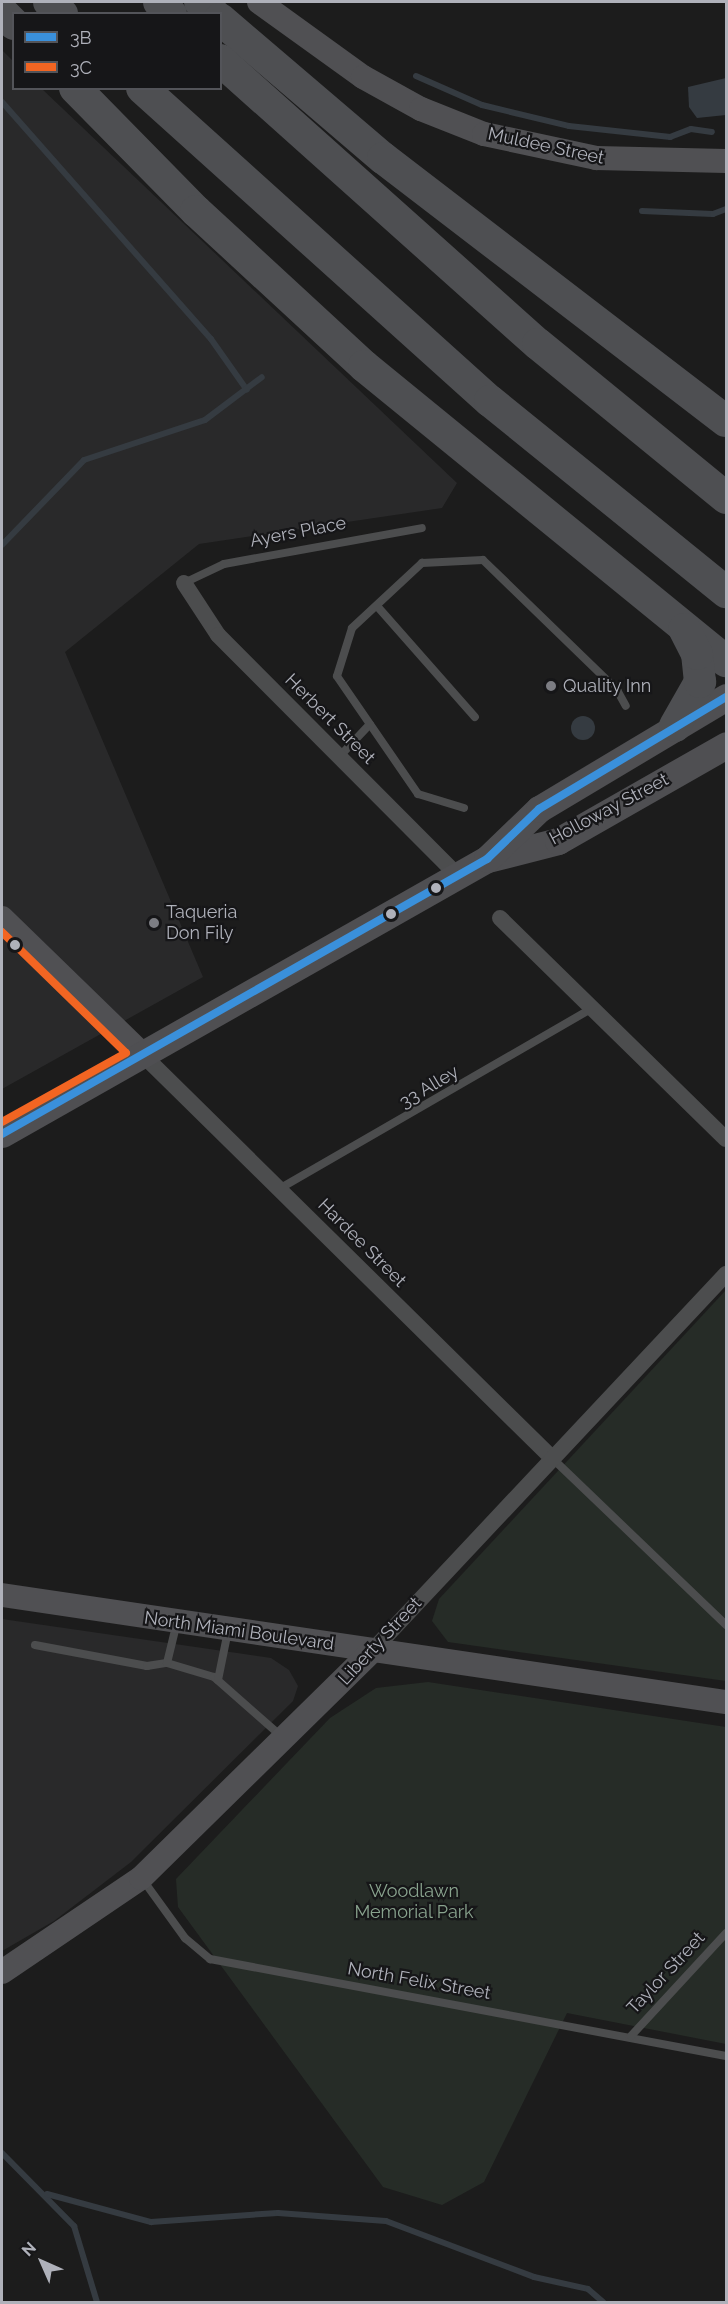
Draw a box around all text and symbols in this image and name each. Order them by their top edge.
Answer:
legend [12,12,222,90]
text: 3B [70,27,92,48]
text: 3C [70,57,92,78]
street label: Muldee Street [486,123,606,169]
street label: Ayers Place [248,512,348,552]
street label: Herbert Street [280,669,380,769]
place label: Quality Inn [563,675,652,697]
marker: Quality Inn [544,679,558,693]
street label: Holloway Street [546,768,672,850]
unlabelled marker [430,882,442,894]
place label: Taqueria Don Fily [166,902,237,944]
unlabelled marker [385,908,397,920]
marker: Taqueria Don Fily [147,916,161,930]
unlabelled marker [9,939,21,951]
street label: 33 Alley [395,1061,463,1113]
street label: Hardee Street [313,1194,411,1292]
street label: Liberty Street [334,1592,426,1690]
street label: North Miami Boulevard [143,1607,335,1655]
park label: Woodlawn Memorial Park [354,1881,474,1924]
street label: Taylor Street [622,1927,710,2019]
street label: North Felix Street [346,1958,492,2004]
north arrow [12,2232,72,2292]
text: N [18,2238,40,2260]

